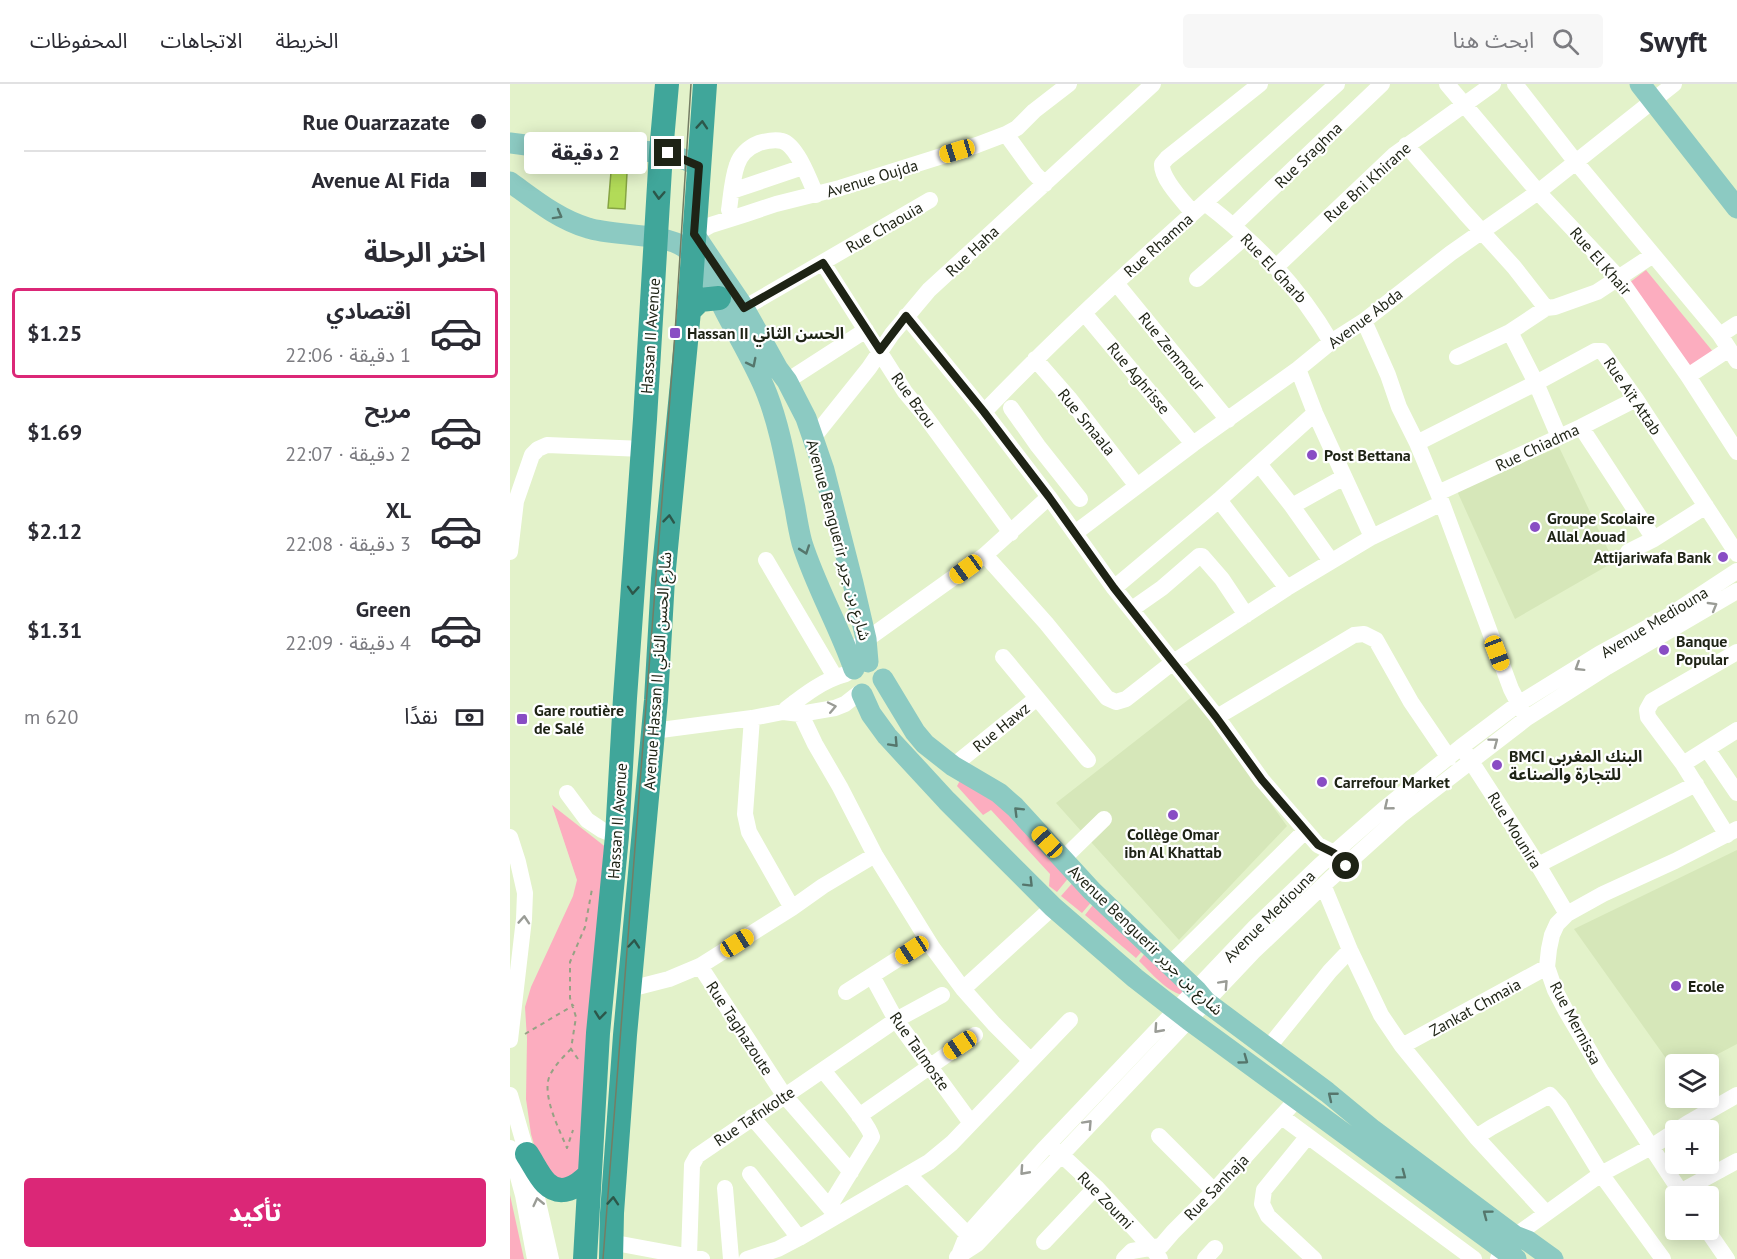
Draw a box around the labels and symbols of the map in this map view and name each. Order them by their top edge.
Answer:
street label: Rue Sraghna [1270,118,1346,192]
one-way arrow [695,120,708,129]
callout: 2 دقيقة [524,132,647,174]
car [937,137,977,165]
street label: Rue Bni Khirane [1319,138,1415,226]
route end [654,139,681,166]
street label: Avenue Oujda [824,155,920,201]
one-way arrow [652,191,665,200]
street label: Rue Chaouia [842,197,926,257]
one-way arrow [552,208,562,219]
street label: Rue Rhamna [1119,209,1197,281]
street label: Rue Haha [941,221,1003,281]
street label: Rue El Khair [1566,223,1636,300]
street label: Rue El Gharb [1237,229,1311,307]
street label: Hassan II Avenue [636,277,664,395]
street label: Avenue Abda [1324,283,1406,353]
street label: Rue Zemmour [1134,308,1210,395]
place label: Hassan II الحسن الثاني [687,323,844,347]
marker: Hassan II الحسن الثاني [668,326,682,340]
street label: Rue Aghrisse [1103,338,1175,418]
street label: Rue Aït Attab [1600,353,1666,439]
one-way arrow [745,357,756,367]
street label: Rue Bzou [887,368,941,432]
street label: Rue Smaala [1054,384,1120,460]
street label: Rue Chiadma [1492,419,1582,475]
street label: Avenue Benguerir شارع بن جرير [800,437,875,644]
place label: Post Bettana [1324,445,1411,465]
marker: Post Bettana [1305,448,1319,462]
place label: Groupe Scolaire Allal Aouad [1547,508,1655,546]
one-way arrow [662,514,675,524]
marker: Groupe Scolaire Allal Aouad [1528,520,1542,534]
one-way arrow [798,544,811,554]
place label: Attijariwafa Bank [1594,547,1711,567]
marker: Attijariwafa Bank [1716,550,1730,564]
street label: Avenue Hassan II شارع الحسن الثاني [639,551,678,791]
car [946,551,986,587]
street label: Avenue Mediouna [1597,582,1711,662]
one-way arrow [626,586,639,595]
one-way arrow [1707,602,1717,613]
place label: Banque Popular [1676,631,1729,669]
car [1482,633,1512,673]
marker: Banque Popular [1657,643,1671,657]
one-way arrow [1575,659,1585,671]
street label: Rue Hawz [968,698,1034,756]
place label: Gare routière de Salé [534,700,624,738]
one-way arrow [826,702,836,715]
marker: Gare routière de Salé [515,712,529,726]
one-way arrow [886,736,897,747]
one-way arrow [1487,739,1498,750]
place label: BMCI البنك المغربي للتجارة والصناعة [1509,746,1642,784]
marker: BMCI البنك المغربي للتجارة والصناعة [1490,758,1504,772]
street label: Hassan II Avenue [603,762,631,880]
place label: Carrefour Market [1334,772,1450,792]
marker: Carrefour Market [1315,775,1329,789]
street label: Rue Mounira [1484,788,1546,872]
one-way arrow [1384,799,1395,810]
one-way arrow [1014,807,1025,817]
marker: Collège Omar ibn Al Khattab [1166,808,1180,822]
car [1028,823,1066,861]
place label: Collège Omar ibn Al Khattab [1124,824,1222,862]
route start [1332,852,1359,879]
street label: Avenue Benguerir شارع بن جرير [1062,861,1228,1021]
street label: Avenue Mediouna [1219,866,1319,966]
one-way arrow [1021,876,1032,887]
one-way arrow [517,915,530,924]
car [717,926,757,960]
car [892,933,932,967]
one-way arrow [627,939,640,948]
street label: Zankat Chmaia [1426,974,1524,1040]
place label: Ecole [1688,976,1724,996]
street label: Rue Taghazoute [702,977,778,1079]
street label: Rue Mernissa [1546,978,1606,1068]
marker: Ecole [1669,979,1683,993]
one-way arrow [1216,980,1227,991]
street label: Rue Talmoste [886,1008,954,1094]
one-way arrow [594,1010,607,1019]
one-way arrow [1154,1023,1165,1033]
car [940,1027,980,1063]
one-way arrow [1238,1053,1249,1064]
street label: Rue Tafnkolte [710,1082,798,1150]
one-way arrow [1328,1092,1339,1103]
one-way arrow [1081,1121,1092,1132]
street label: Rue Sanhaja [1179,1150,1253,1224]
one-way arrow [1020,1165,1031,1175]
street label: Rue Zoumi [1074,1167,1138,1233]
one-way arrow [1395,1168,1406,1179]
one-way arrow [606,1196,619,1205]
one-way arrow [532,1197,545,1207]
one-way arrow [1483,1211,1494,1222]

